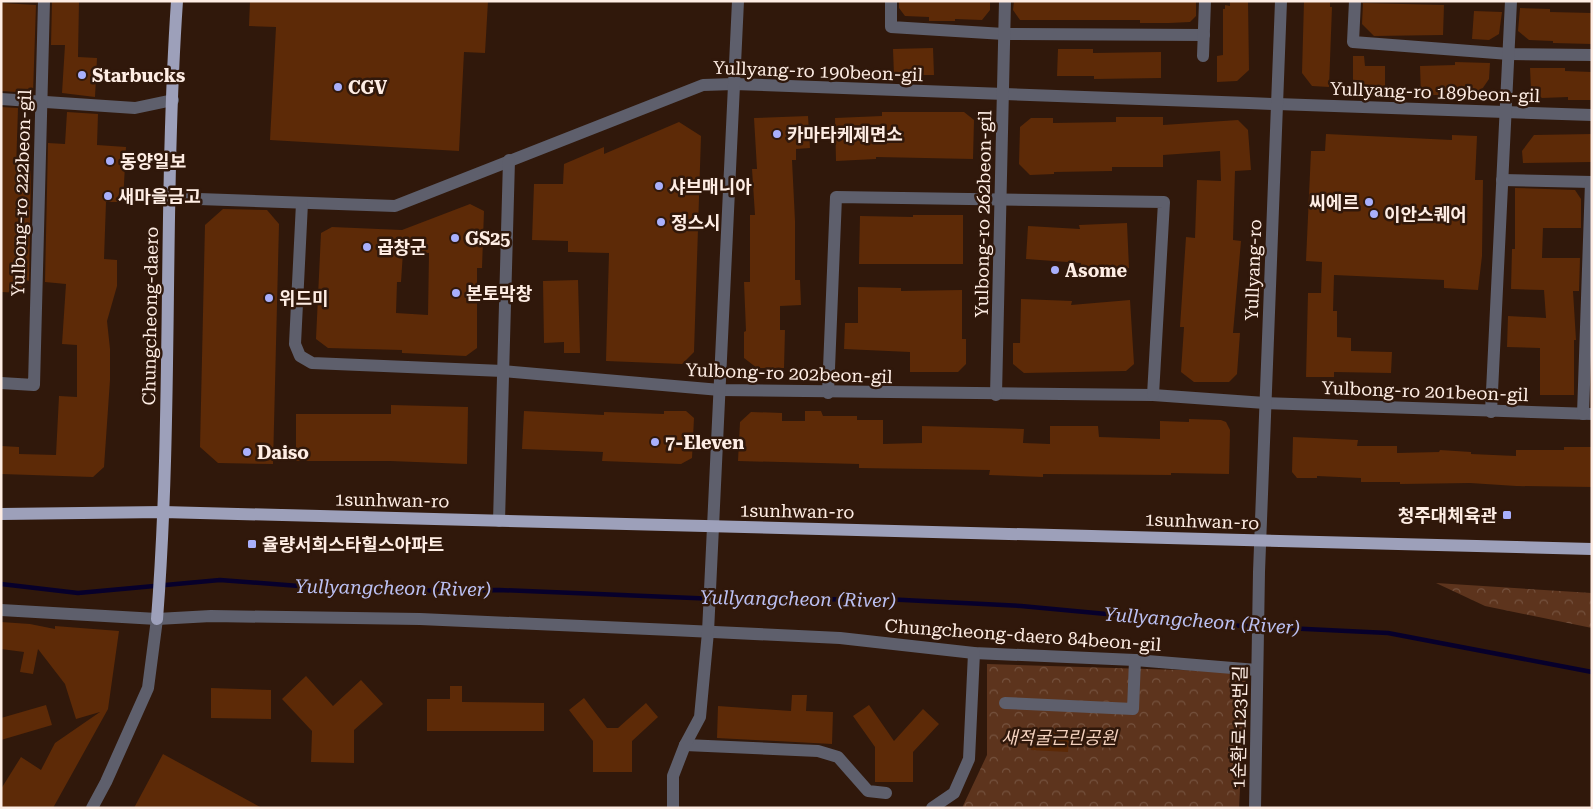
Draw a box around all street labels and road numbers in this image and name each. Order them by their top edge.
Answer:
street label: Yullyang-ro 190beon-gil [713,57,924,85]
street label: Yullyang-ro 189beon-gil [1330,78,1541,106]
street label: Yulbong-ro 222beon-gil [7,89,35,297]
street label: Yulbong-ro 262beon-gil [971,110,995,318]
street label: Yullyang-ro [1241,219,1265,321]
street label: Chungcheong-daero [138,226,162,406]
street label: Yulbong-ro 202beon-gil [685,359,893,387]
street label: Yulbong-ro 201beon-gil [1321,377,1529,405]
street label: 1sunhwan-ro [334,489,450,511]
street label: 1sunhwan-ro [739,500,855,522]
street label: 1sunhwan-ro [1144,509,1260,533]
street label: Chungcheong-daero 84beon-gil [884,615,1162,655]
street label: 1순환로123번길 [1227,665,1251,789]

